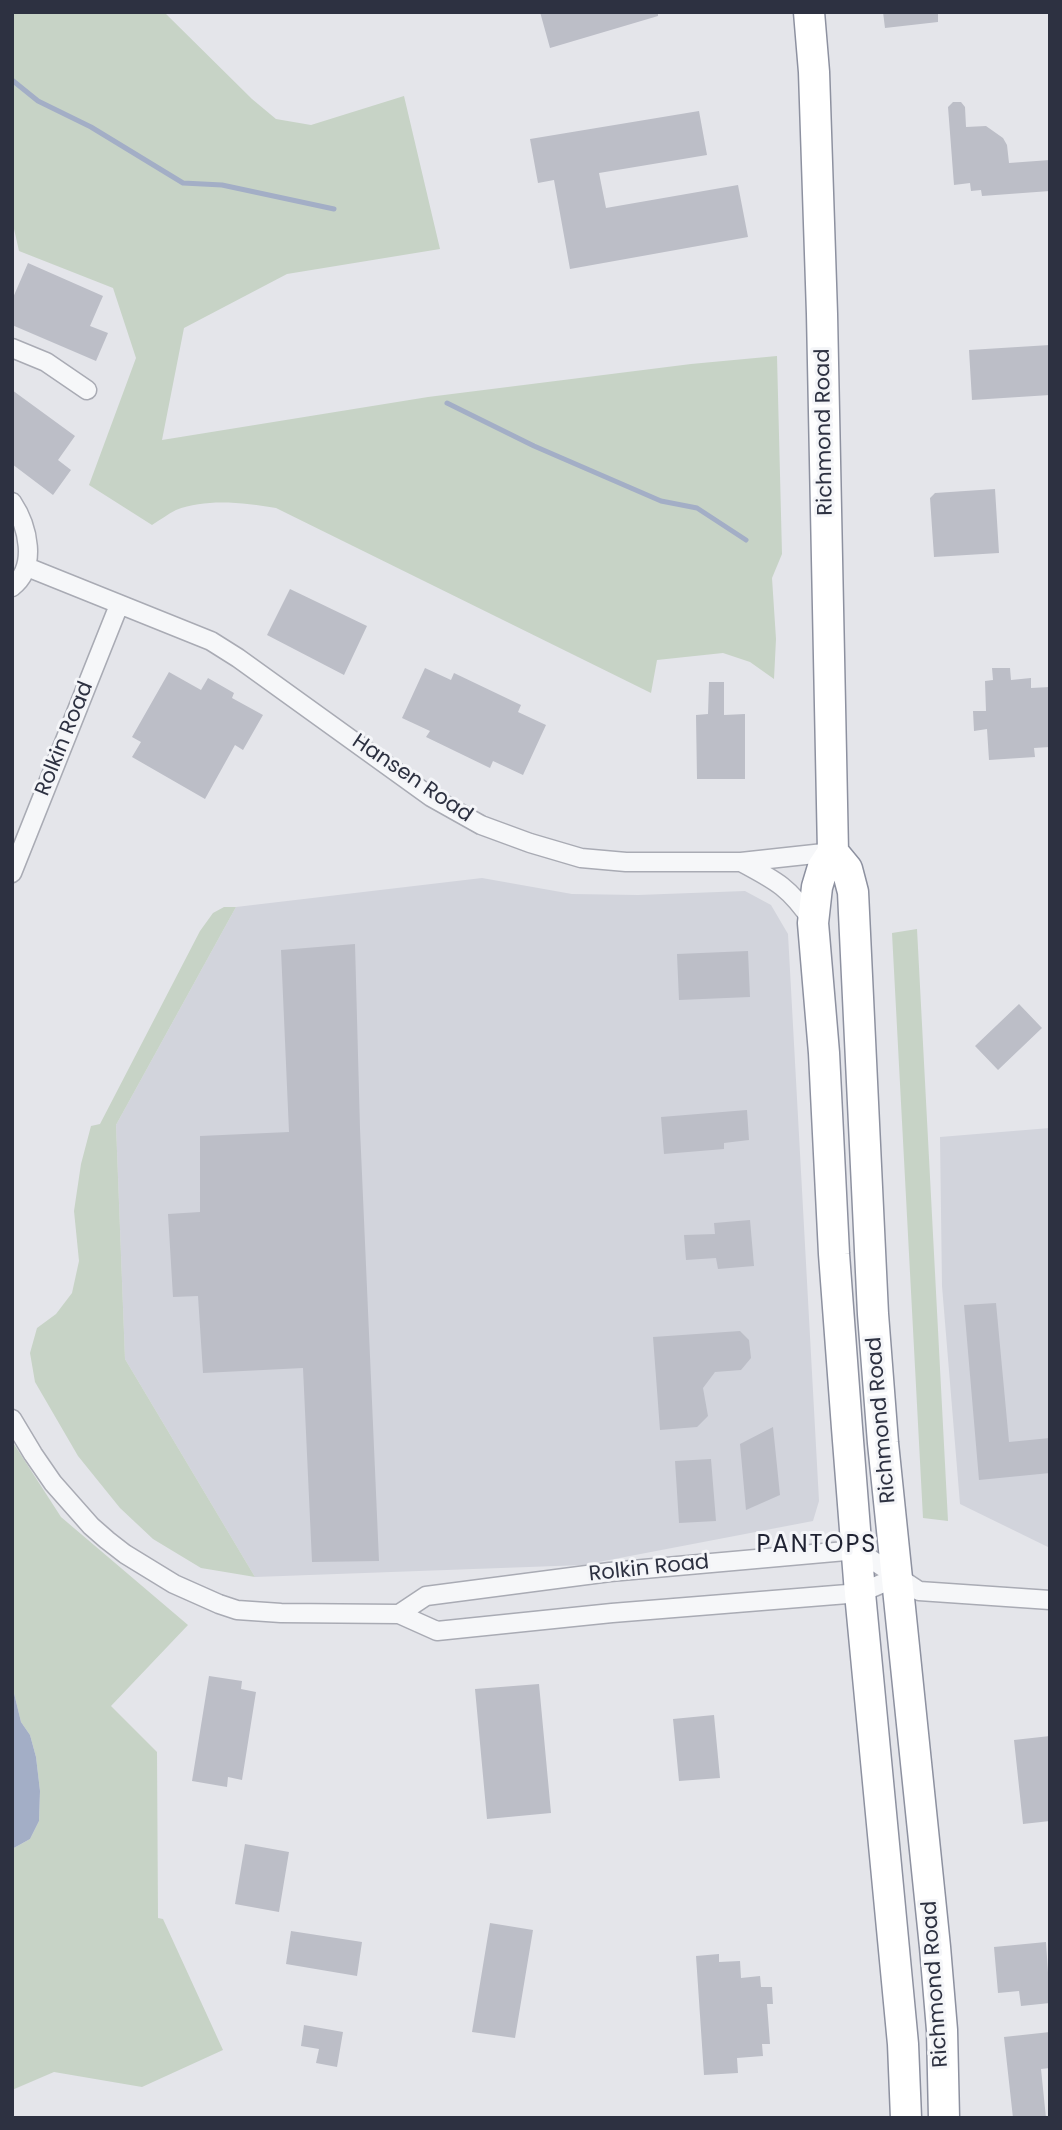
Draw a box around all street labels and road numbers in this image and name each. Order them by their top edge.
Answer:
street label: Richmond Road [811,348,839,516]
street label: Rolkin Road [31,678,99,800]
street label: Hansen Road [347,729,477,829]
street label: Richmond Road [862,1336,902,1504]
street label: Rolkin Road [588,1550,710,1588]
street label: Richmond Road [918,1900,954,2068]

